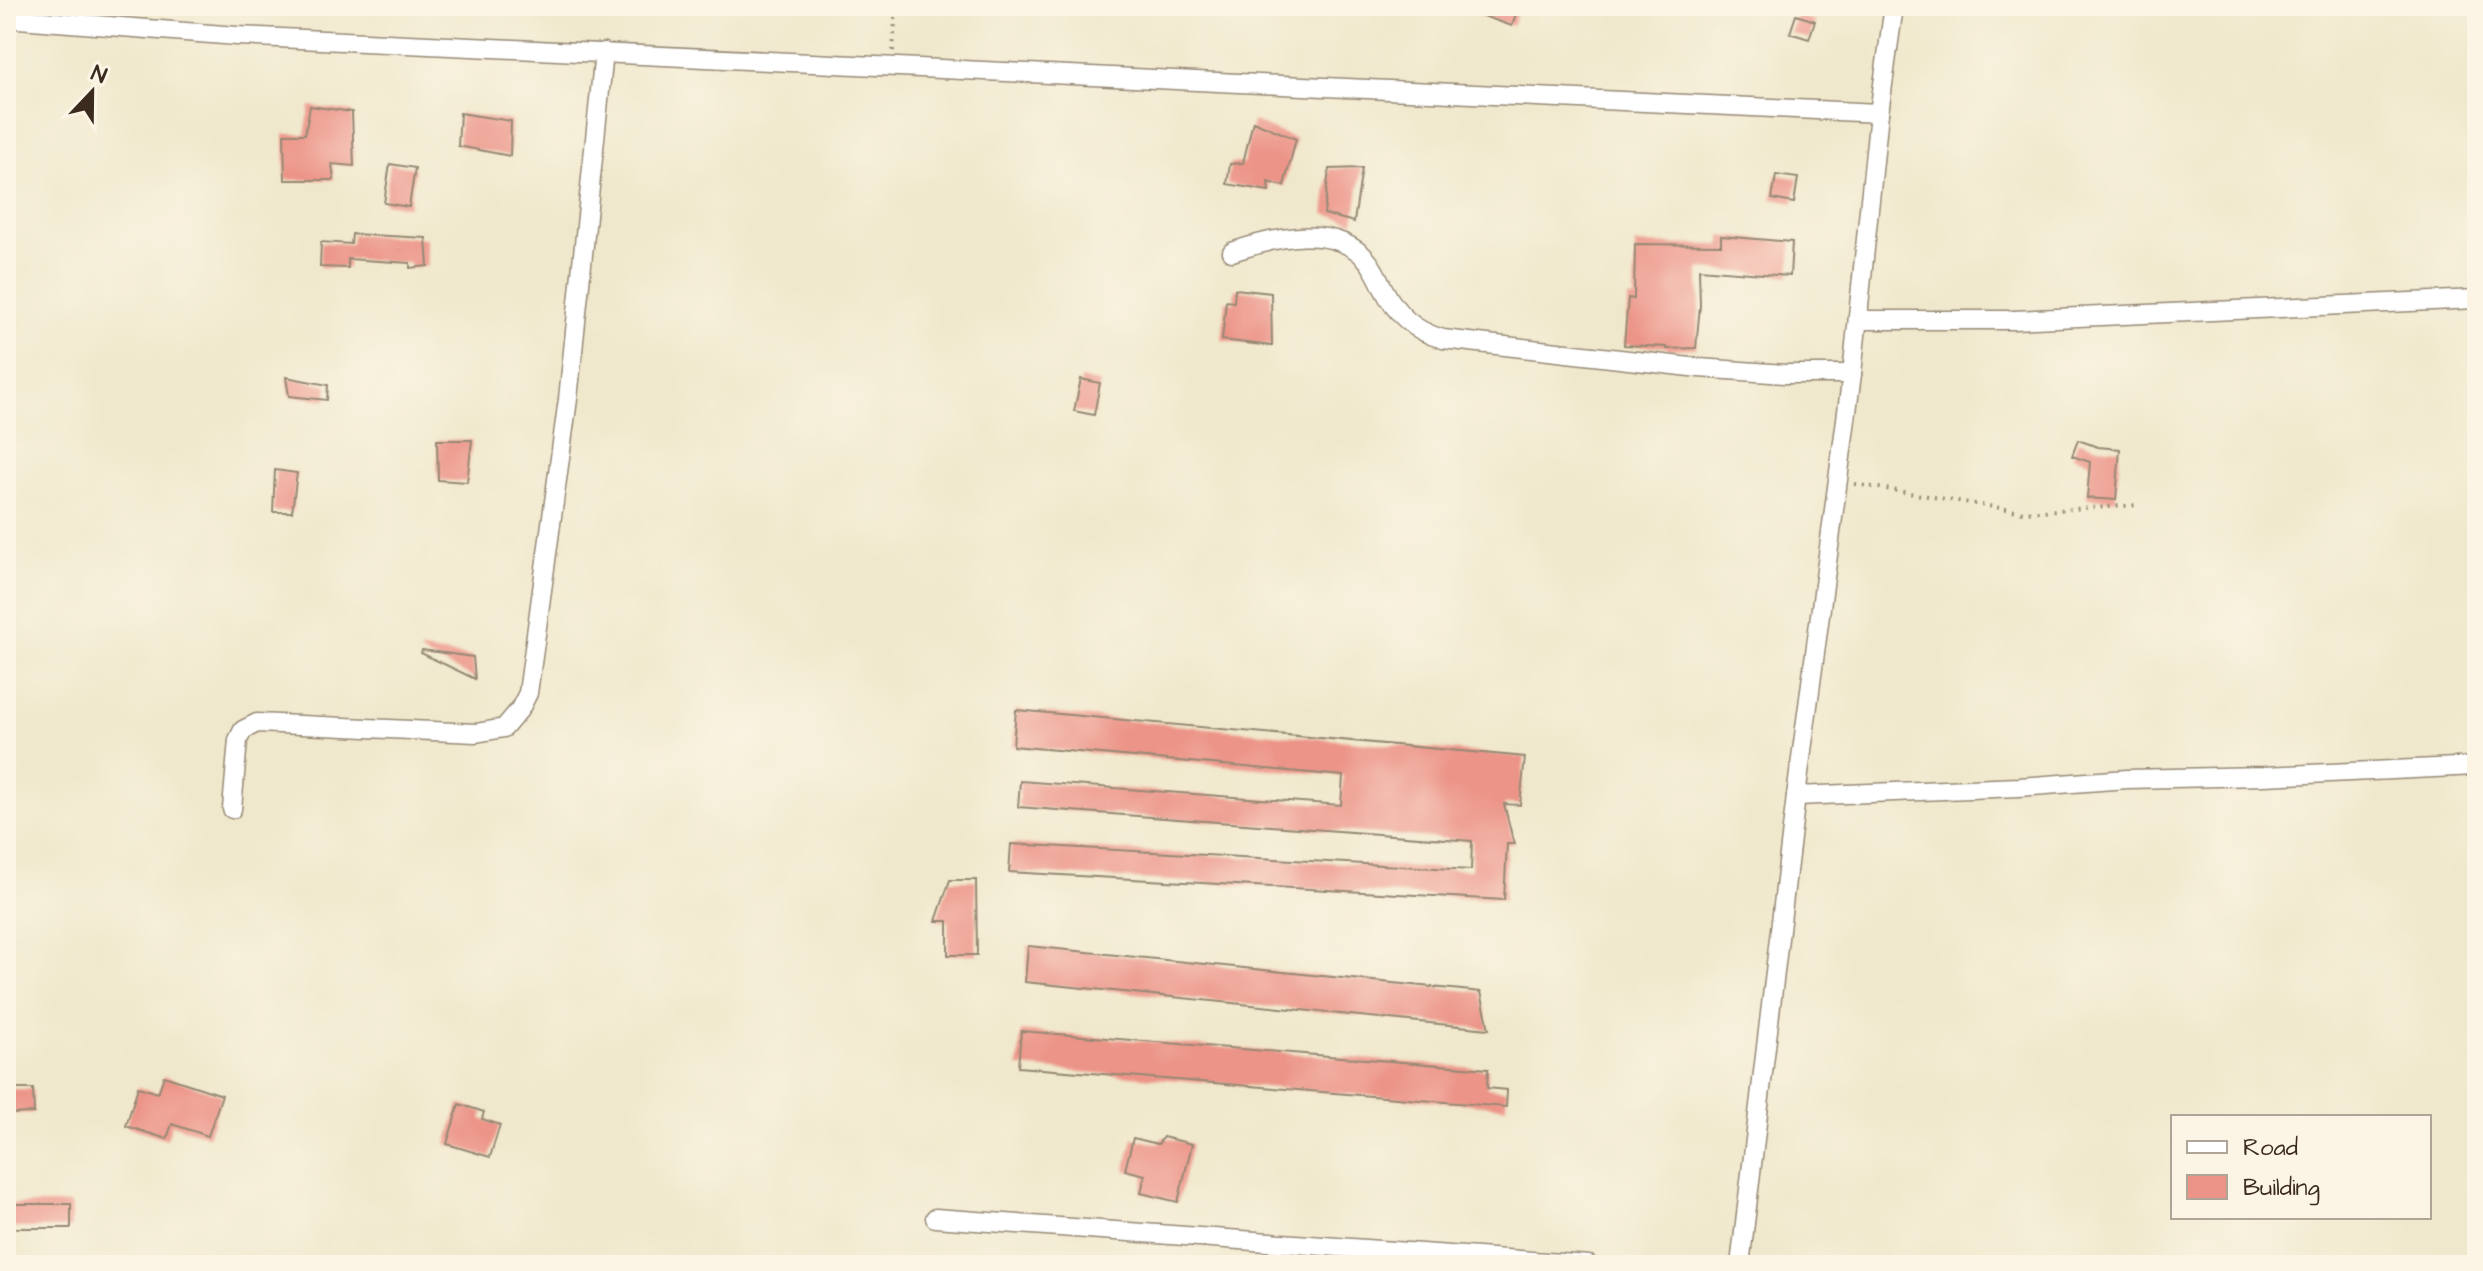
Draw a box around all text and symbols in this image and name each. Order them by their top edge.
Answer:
north arrow [52,52,132,132]
text: N [87,58,111,92]
legend [2171,1115,2431,1219]
text: Road [2243,1131,2298,1165]
text: Building [2243,1171,2320,1206]

